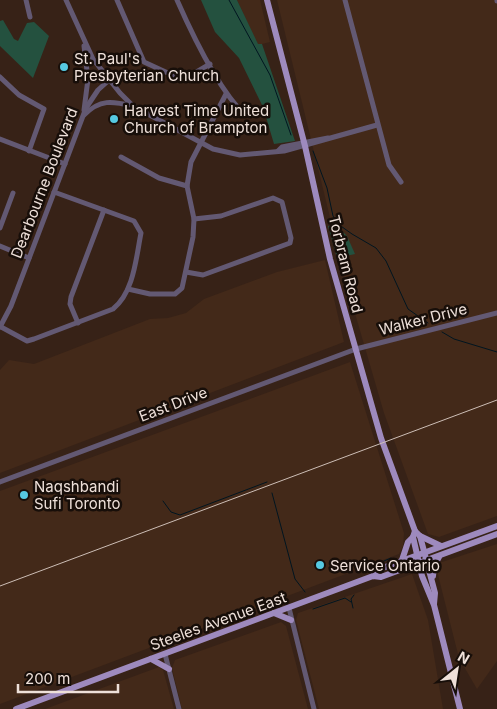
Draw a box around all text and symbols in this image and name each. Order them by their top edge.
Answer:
place label: St. Paul's Presbyterian Church [74,49,219,85]
marker: St. Paul's Presbyterian Church [58,61,70,73]
place label: Harvest Time United Church of Brampton [124,101,269,137]
street label: Dearbourne Boulevard [6,105,82,261]
marker: Harvest Time United Church of Brampton [108,113,120,125]
street label: Torbram Road [325,213,367,315]
street label: Walker Drive [377,299,469,339]
street label: East Drive [136,382,210,426]
place label: Naqshbandi Sufi Toronto [34,477,120,513]
marker: Naqshbandi Sufi Toronto [18,489,30,501]
place label: Service Ontario [330,556,440,575]
marker: Service Ontario [314,559,326,571]
street label: Steeles Avenue East [147,587,289,654]
north arrow [432,644,482,694]
text: N [455,647,473,667]
scale bar [18,662,118,694]
text: 200 m [25,669,70,688]

